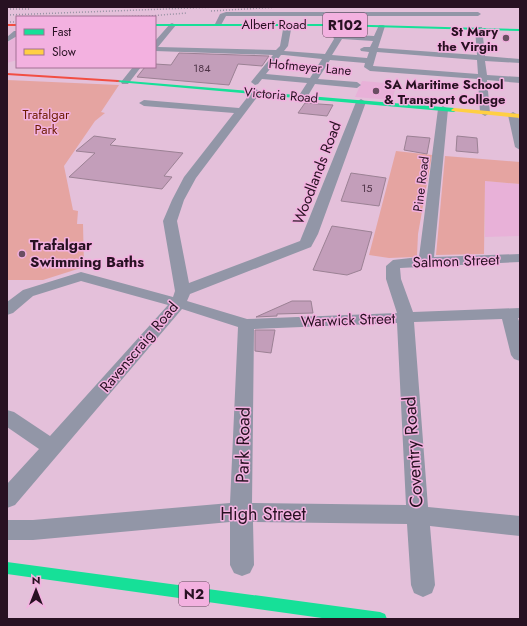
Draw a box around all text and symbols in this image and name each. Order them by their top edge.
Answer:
road number: R102 [323,13,367,37]
street label: Albert Road [241,15,307,34]
legend [16,16,156,68]
place label: St Mary the Virgin [438,22,498,56]
text: Fast [52,23,71,41]
marker: St Mary the Virgin [501,33,511,43]
text: Slow [52,43,77,61]
street label: Hofmeyer Lane [268,54,352,80]
house number: 184 [193,60,211,76]
place label: SA Maritime School & Transport College [384,75,506,109]
street label: Victoria Road [243,82,319,108]
marker: SA Maritime School & Transport College [371,86,381,96]
park label: Trafalgar Park [23,105,70,139]
street label: Woodlands Road [287,118,347,228]
street label: Pine Road [408,155,434,213]
house number: 15 [361,180,373,196]
place label: Trafalgar Swimming Baths [30,234,144,273]
street label: Salmon Street [412,248,500,274]
marker: Trafalgar Swimming Baths [17,249,27,259]
street label: Ravenscraig Road [94,297,184,397]
street label: Warwick Street [300,307,396,333]
street label: Coventry Road [396,396,430,508]
street label: Park Road [229,407,257,483]
street label: High Street [220,501,306,527]
north arrow [16,570,56,610]
text: N [32,572,40,588]
road number: N2 [179,582,209,606]

